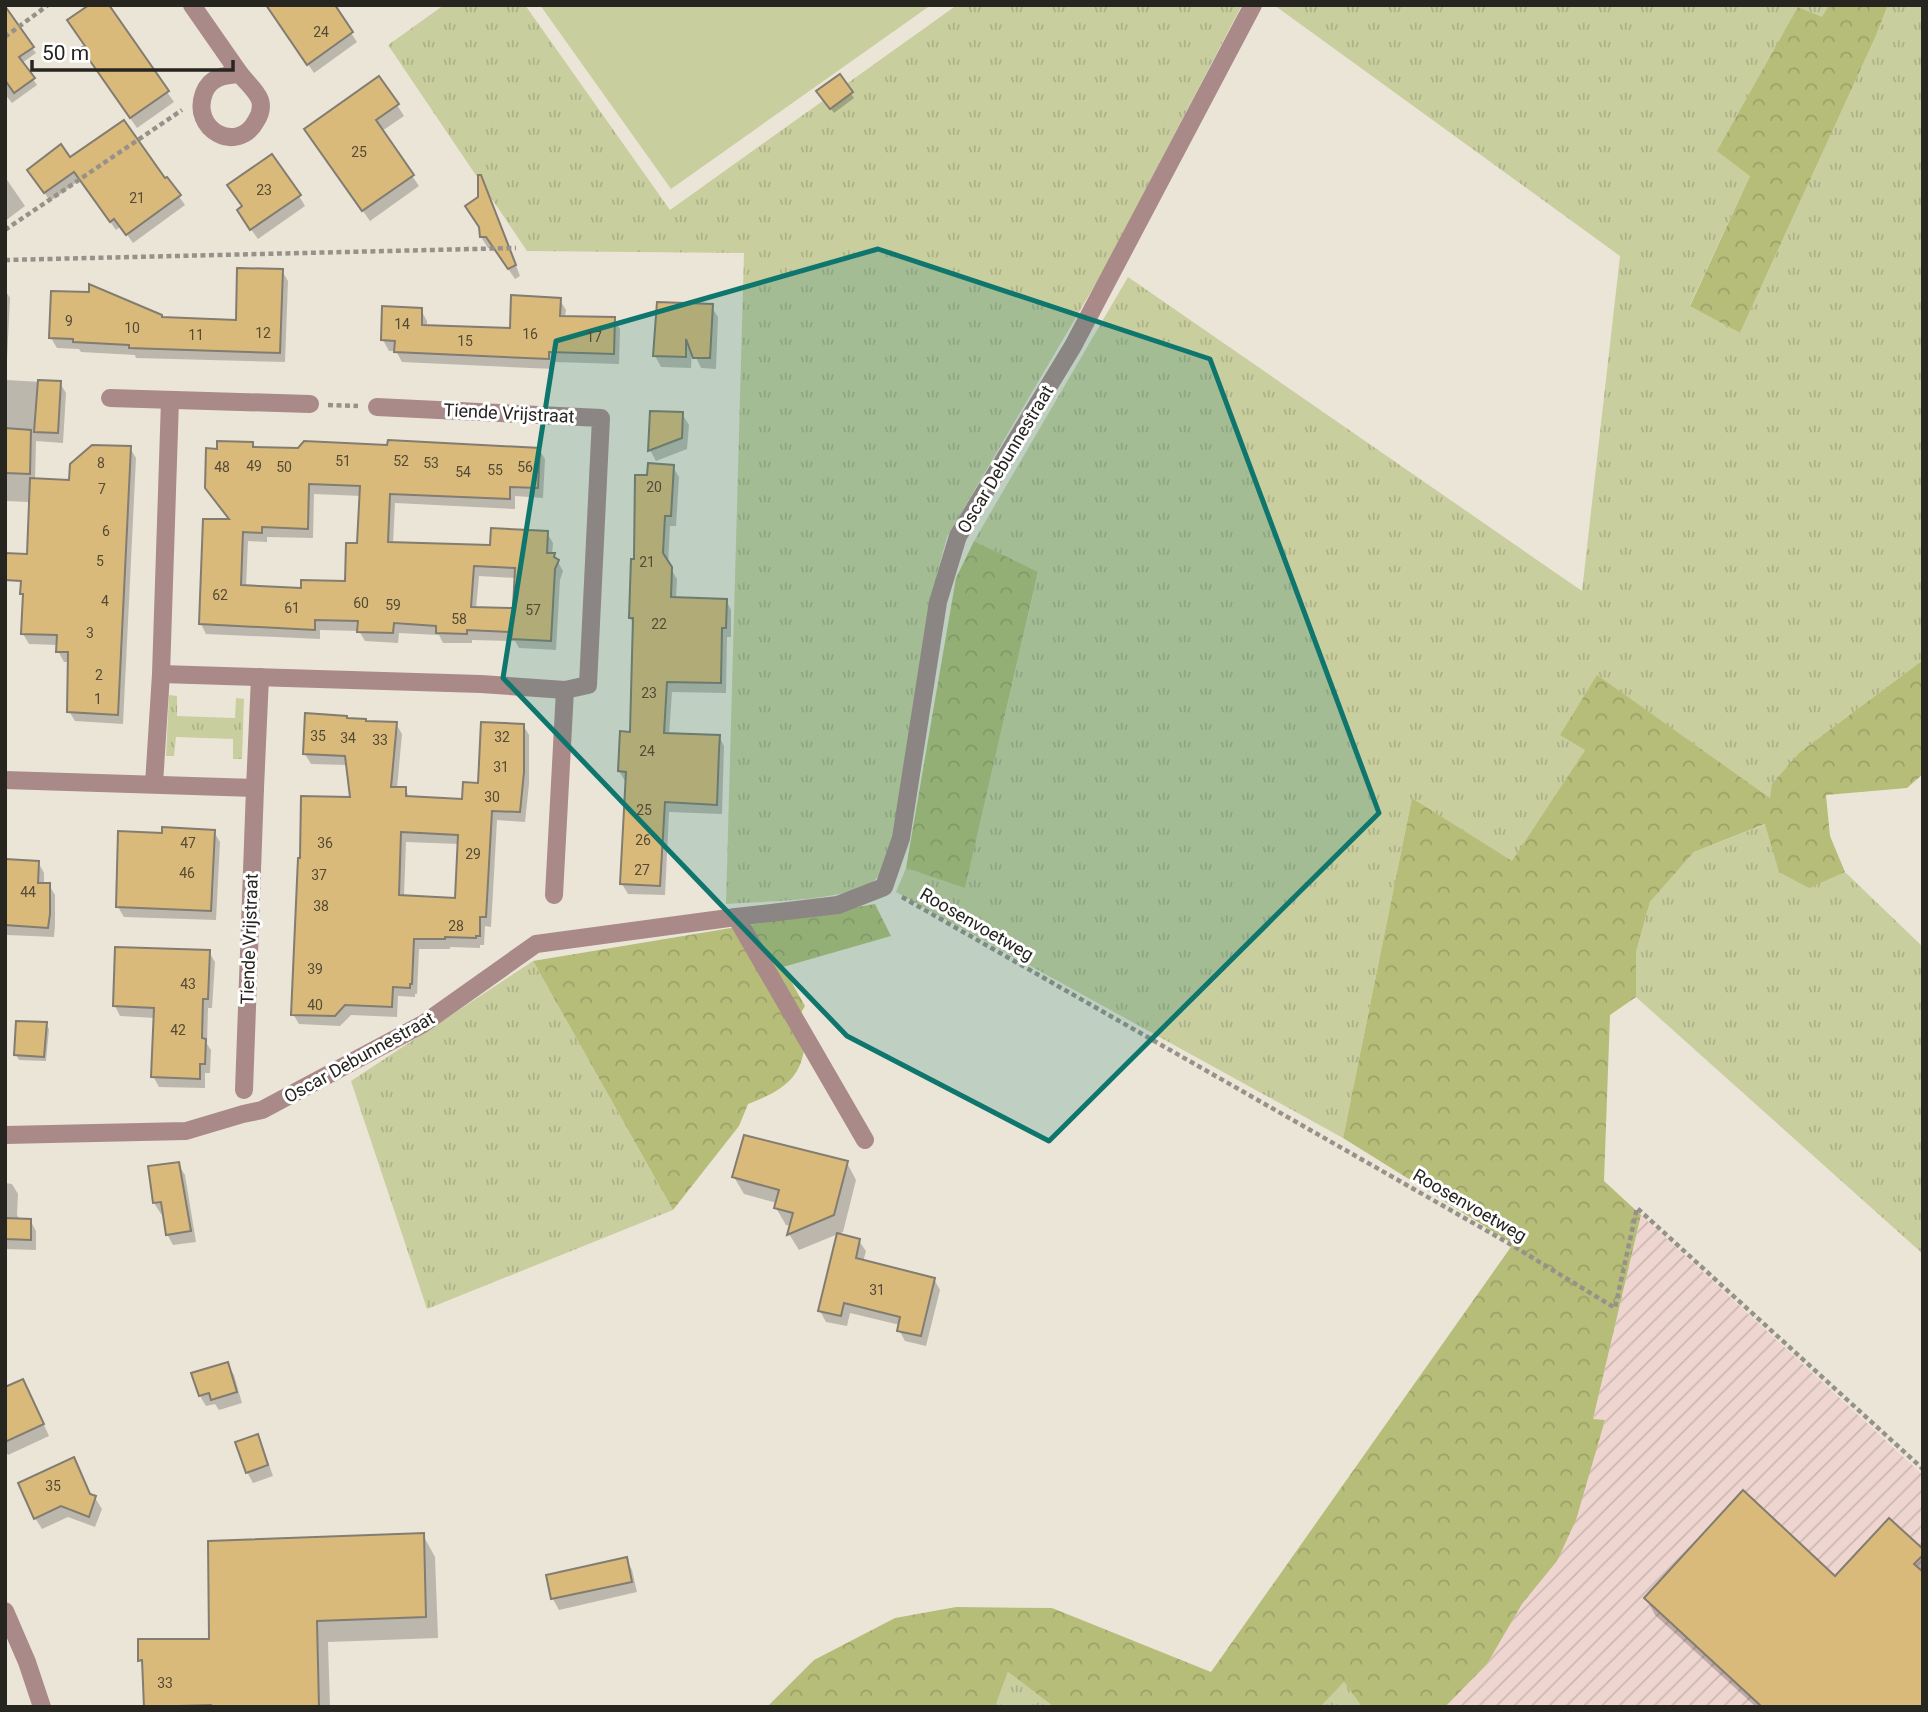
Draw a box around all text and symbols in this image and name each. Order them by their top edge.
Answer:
house number: 24 [313,24,329,40]
scale bar [32,28,233,72]
text: 50 m [42,41,89,65]
house number: 25 [351,144,367,160]
house number: 23 [256,182,272,198]
house number: 21 [129,190,145,206]
house number: 9 [65,313,73,329]
house number: 14 [394,316,410,332]
house number: 10 [124,320,140,336]
house number: 12 [255,325,271,341]
house number: 16 [522,326,538,342]
house number: 11 [188,327,204,343]
house number: 17 [586,329,602,345]
house number: 15 [457,333,473,349]
street label: Oscar Debunnestraat [953,381,1057,537]
street label: Tiende Vrijstraat [443,399,575,427]
house number: 51 [335,453,351,469]
house number: 52 [393,453,409,469]
house number: 8 [97,455,105,471]
house number: 53 [423,455,439,471]
house number: 49 [246,458,262,474]
house number: 48 [214,459,230,475]
house number: 50 [276,459,292,475]
house number: 56 [517,459,533,475]
house number: 55 [487,462,503,478]
house number: 54 [455,464,471,480]
house number: 20 [646,479,662,495]
house number: 7 [98,481,106,497]
house number: 6 [102,523,110,539]
house number: 5 [96,553,104,569]
house number: 21 [639,554,655,570]
house number: 62 [212,587,228,603]
house number: 4 [101,593,109,609]
house number: 60 [353,595,369,611]
house number: 59 [385,597,401,613]
house number: 61 [284,600,300,616]
house number: 57 [525,602,541,618]
house number: 58 [451,611,467,627]
house number: 22 [651,616,667,632]
house number: 3 [86,625,94,641]
house number: 2 [95,667,103,683]
house number: 23 [641,685,657,701]
house number: 1 [94,691,102,707]
house number: 35 [310,728,326,744]
house number: 32 [494,729,510,745]
house number: 34 [340,730,356,746]
house number: 33 [372,732,388,748]
house number: 24 [639,743,655,759]
house number: 31 [493,759,509,775]
house number: 30 [484,789,500,805]
house number: 25 [636,802,652,818]
house number: 26 [635,832,651,848]
house number: 47 [180,835,196,851]
house number: 36 [317,835,333,851]
house number: 29 [465,846,481,862]
house number: 27 [634,862,650,878]
house number: 46 [179,865,195,881]
house number: 37 [311,867,327,883]
street label: Tiende Vrijstraat [236,873,262,1005]
street label: Roosenvoetweg [916,883,1038,965]
house number: 44 [20,884,36,900]
house number: 38 [313,898,329,914]
house number: 28 [448,918,464,934]
house number: 39 [307,961,323,977]
house number: 43 [180,976,196,992]
house number: 40 [307,997,323,1013]
street label: Oscar Debunnestraat [280,1007,438,1107]
house number: 42 [170,1022,186,1038]
street label: Roosenvoetweg [1409,1164,1531,1246]
house number: 31 [869,1282,885,1298]
house number: 35 [45,1478,61,1494]
house number: 33 [157,1675,173,1691]

